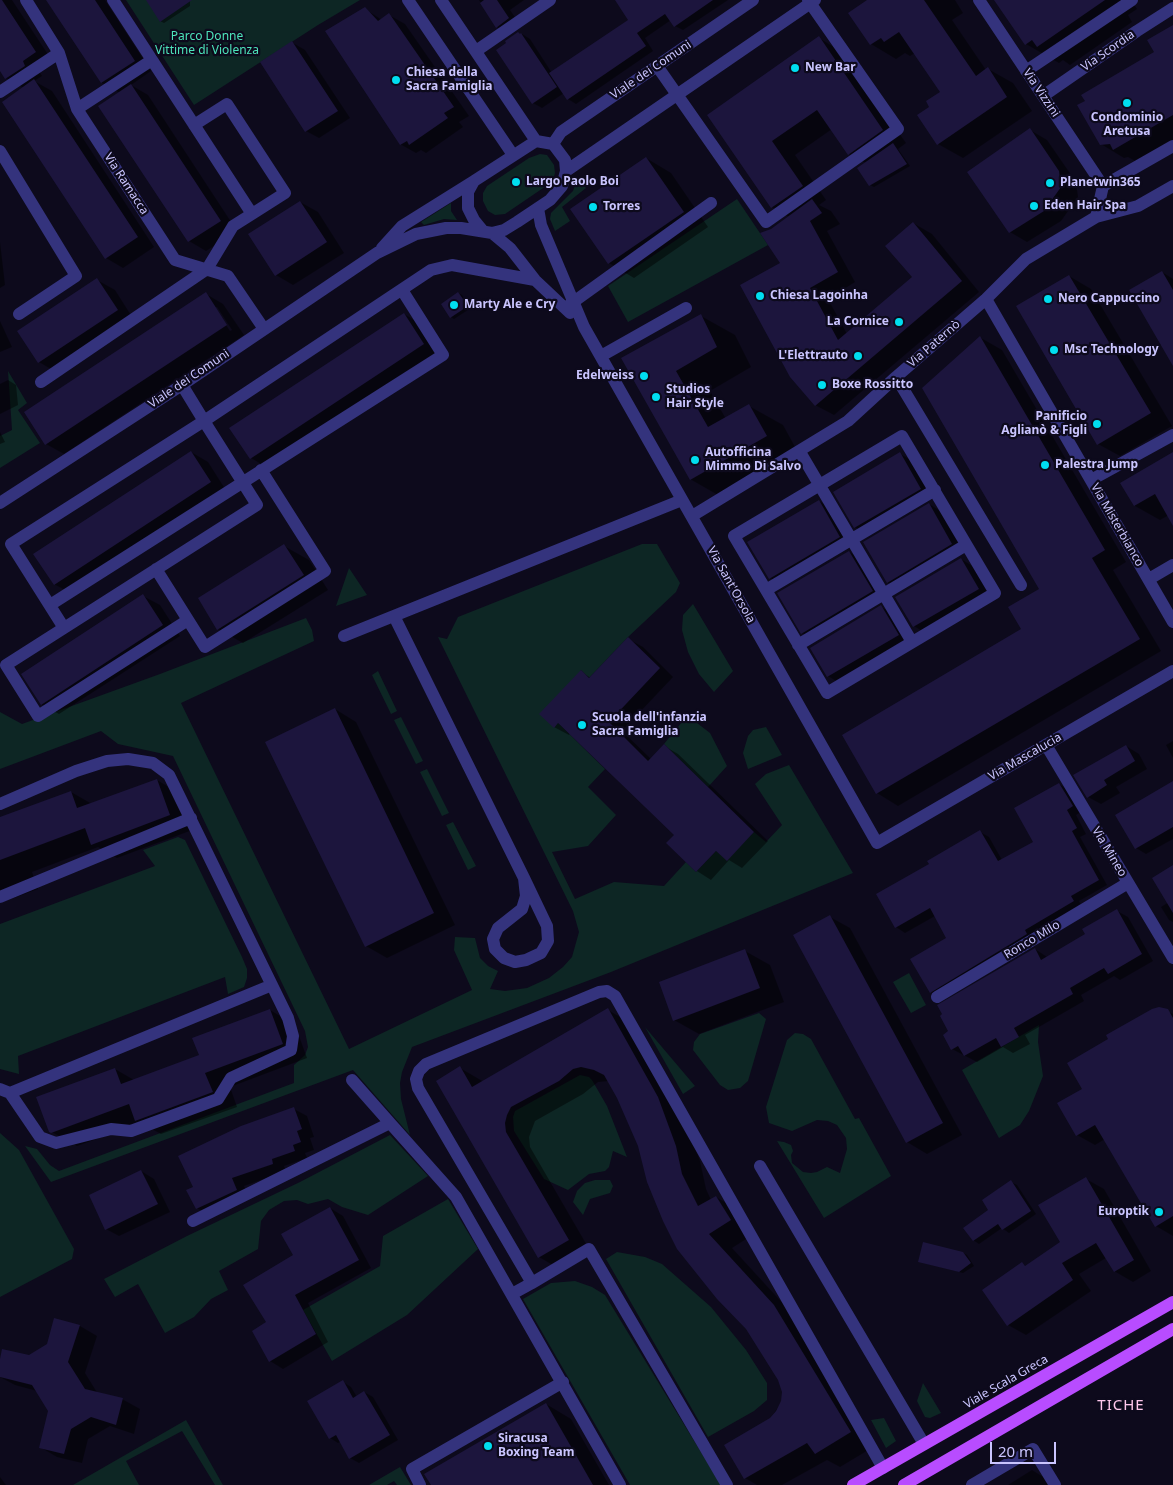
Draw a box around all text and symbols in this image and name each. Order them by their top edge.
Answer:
street label: Via Scordia [1079,27,1137,75]
park label: Parco Donne Vittime di Violenza [155,30,259,58]
street label: Viale dei Comuni [608,38,694,102]
place label: New Bar [805,61,856,75]
marker: New Bar [789,62,801,74]
place label: Chiesa della Sacra Famiglia [406,66,492,94]
street label: Via Vizzini [1020,66,1062,120]
marker: Chiesa della Sacra Famiglia [390,74,402,86]
marker: Condominio Aretusa [1121,97,1133,109]
place label: Condominio Aretusa [1091,111,1163,139]
street label: Via Ramacca [101,150,151,218]
place label: Largo Paolo Boi [526,175,619,189]
marker: Largo Paolo Boi [510,176,522,188]
place label: Planetwin365 [1060,176,1141,190]
marker: Planetwin365 [1044,177,1056,189]
place label: Eden Hair Spa [1044,199,1126,213]
place label: Torres [603,200,640,214]
marker: Eden Hair Spa [1028,200,1040,212]
marker: Torres [587,201,599,213]
place label: Chiesa Lagoinha [770,289,868,303]
marker: Chiesa Lagoinha [754,290,766,302]
place label: Nero Cappuccino [1058,292,1160,306]
marker: Nero Cappuccino [1042,293,1054,305]
place label: Marty Ale e Cry [464,298,555,312]
marker: Marty Ale e Cry [448,299,460,311]
place label: La Cornice [827,315,889,329]
marker: La Cornice [893,316,905,328]
street label: Via Paternò [905,317,963,371]
place label: Msc Technology [1064,343,1159,357]
marker: Msc Technology [1048,344,1060,356]
street label: Viale dei Comuni [146,347,232,411]
place label: L'Elettrauto [778,349,848,363]
marker: L'Elettrauto [852,350,864,362]
place label: Edelweiss [576,369,634,383]
marker: Edelweiss [638,370,650,382]
place label: Boxe Rossitto [832,378,913,392]
marker: Boxe Rossitto [816,379,828,391]
place label: Studios Hair Style [666,383,724,411]
marker: Studios Hair Style [650,391,662,403]
place label: Panificio Aglianò & Figli [1001,410,1087,438]
marker: Panificio Aglianò & Figli [1091,418,1103,430]
place label: Autofficina Mimmo Di Salvo [705,446,801,474]
marker: Autofficina Mimmo Di Salvo [689,454,701,466]
place label: Palestra Jump [1055,458,1138,472]
marker: Palestra Jump [1039,459,1051,471]
street label: Via Misterbianco [1087,481,1147,569]
street label: Via Sant'Orsola [704,544,758,626]
place label: Scuola dell'infanzia Sacra Famiglia [592,711,707,739]
marker: Scuola dell'infanzia Sacra Famiglia [576,719,588,731]
street label: Via Mascalucia [986,730,1064,784]
street label: Via Mineo [1089,824,1129,880]
street label: Ronco Milo [1001,918,1063,962]
place label: Europtik [1098,1205,1149,1219]
marker: Europtik [1153,1206,1165,1218]
street label: Viale Scala Greca [961,1352,1051,1412]
district label: TICHE [1097,1397,1145,1415]
place label: Siracusa Boxing Team [498,1432,574,1460]
scale bar [993,1432,1059,1464]
marker: Siracusa Boxing Team [482,1440,494,1452]
text: 20 m [998,1441,1033,1461]

